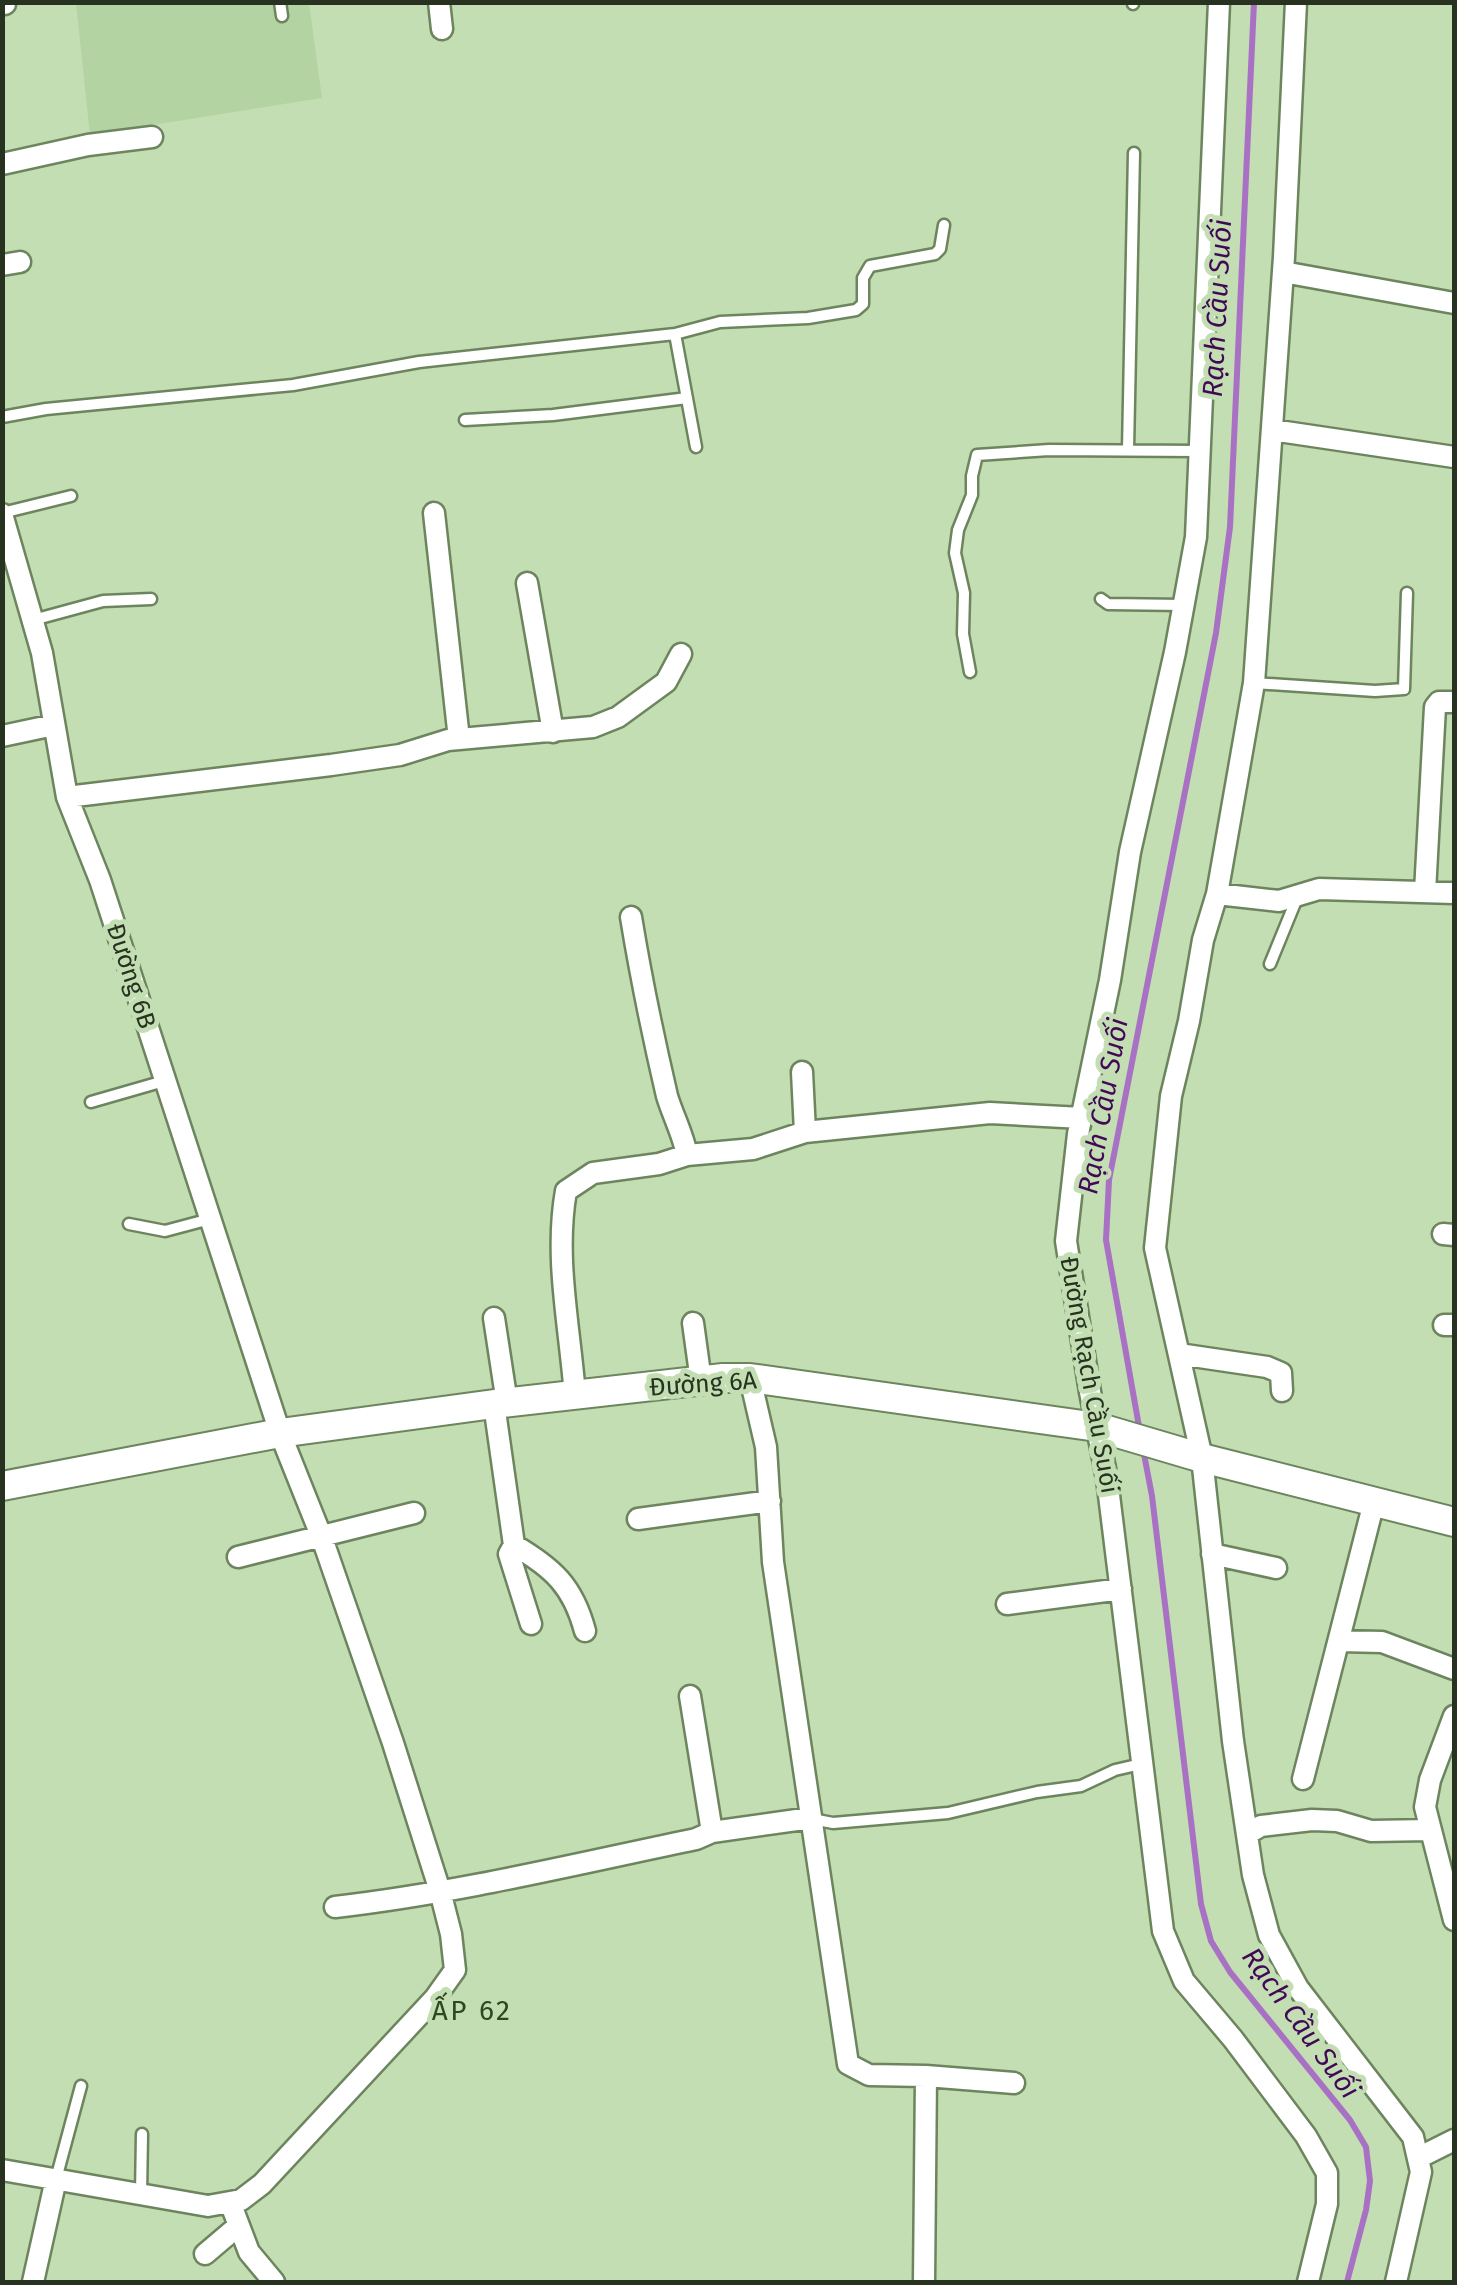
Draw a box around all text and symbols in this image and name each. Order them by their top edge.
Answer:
water label: Rạch Cầu Suối [1196,218,1238,398]
street label: Đường 6B [100,920,162,1032]
water label: Rạch Cầu Suối [1071,1015,1135,1197]
street label: Đường Rạch Cầu Suối [1053,1254,1126,1496]
street label: Đường 6A [648,1365,758,1403]
water label: Rạch Cầu Suối [1235,1941,1367,2105]
district label: ẤP 62 [432,1991,512,2027]

